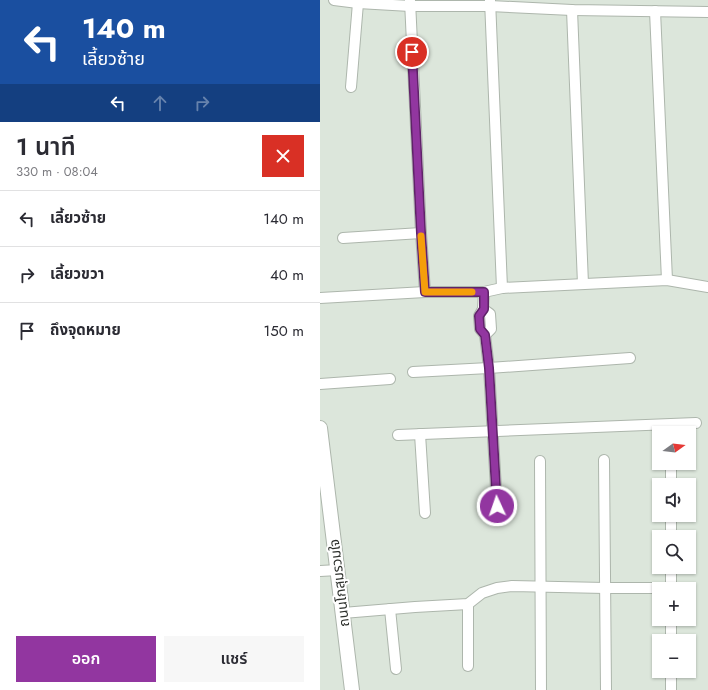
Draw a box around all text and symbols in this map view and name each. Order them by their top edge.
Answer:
text: 140 m [82,8,166,49]
icon: left [16,16,68,68]
pin [395,35,429,69]
icon: arrive [401,41,423,63]
text: เลี้ยวซ้าย [82,46,145,72]
icon: left [107,92,129,114]
icon: ahead [149,92,171,114]
icon: right [191,92,213,114]
text: 1 นาที [16,129,76,164]
button: close [262,135,304,177]
text: 330 m · 08:04 [16,162,98,181]
text: เลี้ยวซ้าย [50,207,106,229]
icon: left [16,208,38,230]
text: 140 m [263,208,304,230]
text: เลี้ยวขวา [50,263,104,285]
icon: right [16,264,38,286]
text: 40 m [270,264,304,286]
text: ถึงจุดหมาย [50,319,121,341]
icon: arrive [16,320,38,342]
text: 150 m [264,320,304,342]
north arrow [652,426,696,470]
map controls [652,426,696,678]
button: sound [652,478,696,522]
position arrow [476,485,518,527]
button: search [652,530,696,574]
street label: ถนนโกสุมรวมใจ [324,538,354,628]
button: + [652,582,696,626]
button: − [652,634,696,678]
button: ออก [16,636,156,682]
button: แชร์ [164,636,304,682]

